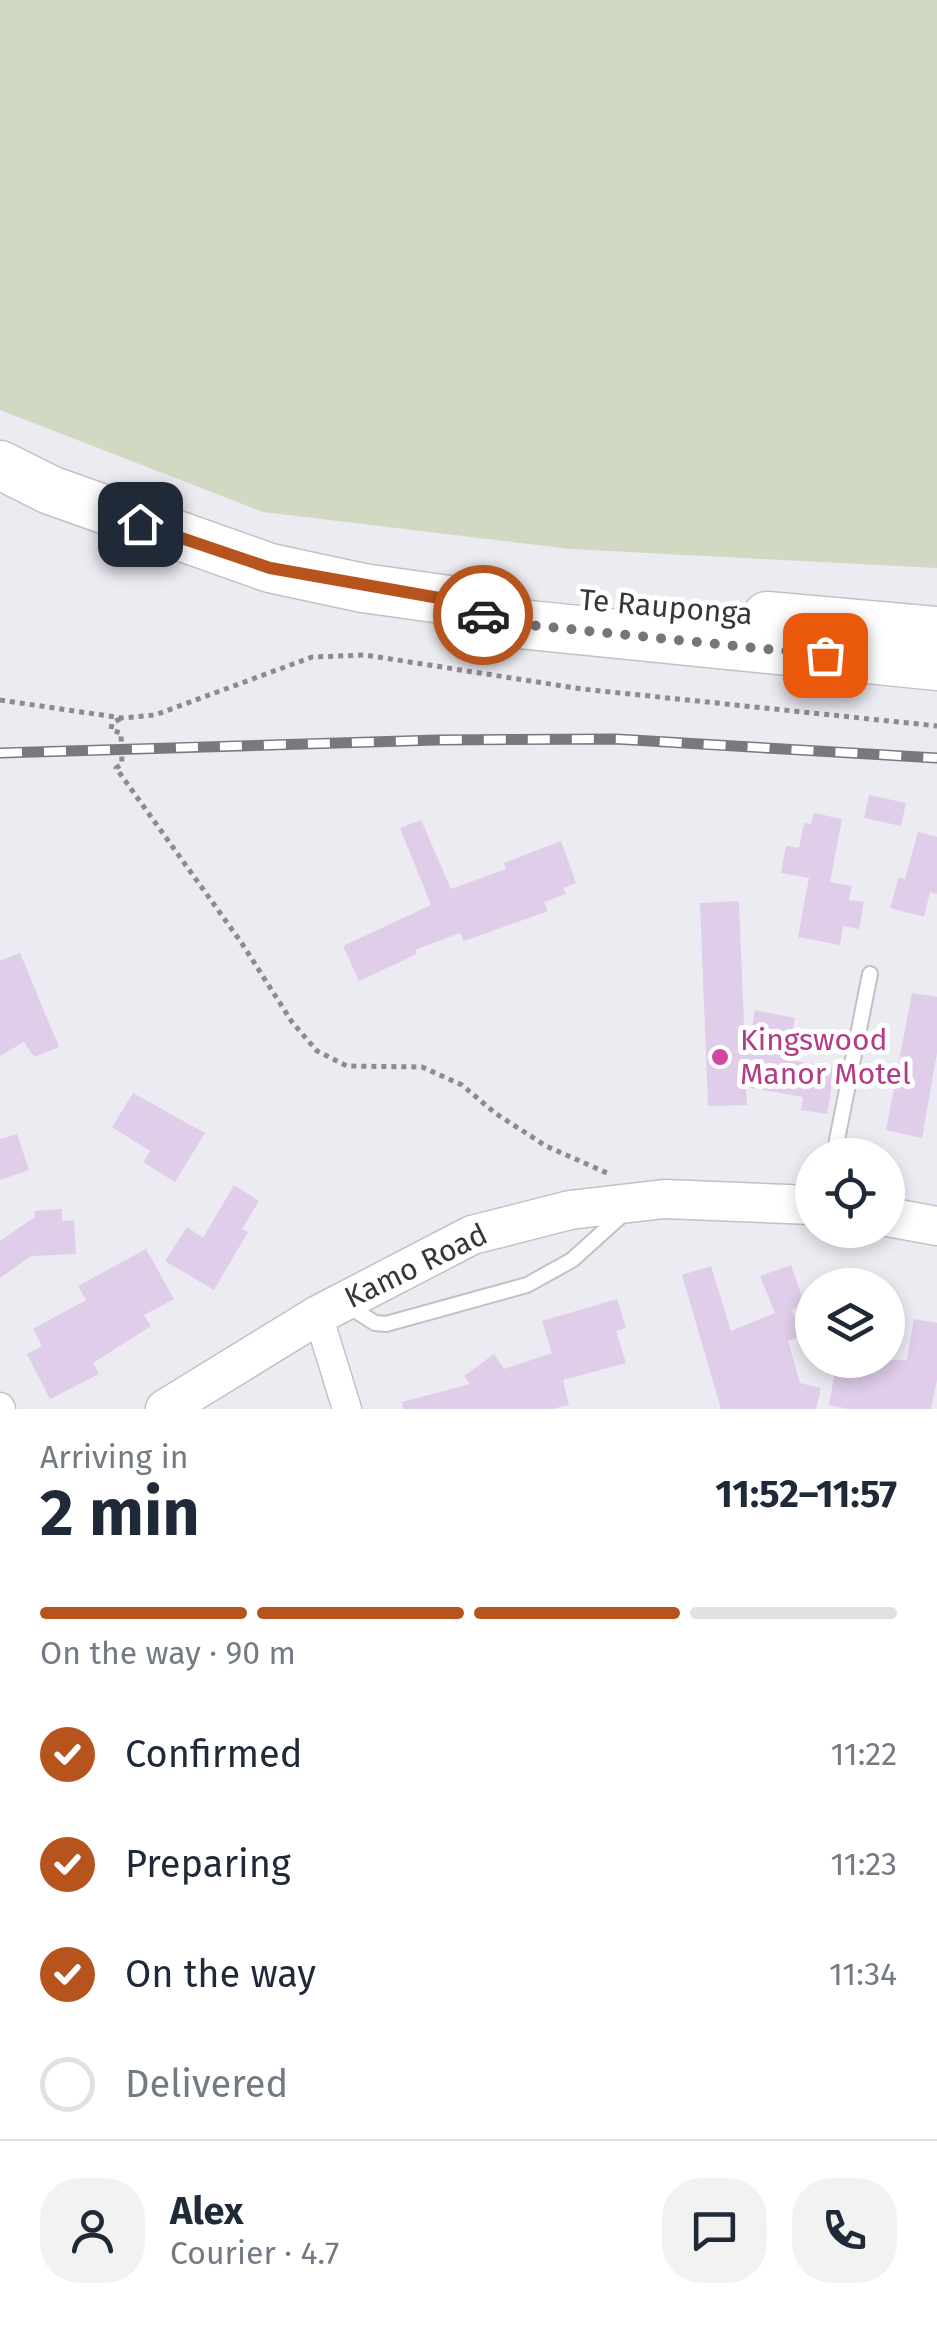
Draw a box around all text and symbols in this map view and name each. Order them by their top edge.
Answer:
pin [98,482,183,567]
icon: home [113,497,168,552]
courier [433,565,533,665]
street label: Te Rauponga [578,581,754,633]
icon: car [456,588,511,643]
pin [783,613,868,698]
icon: bag [798,628,853,683]
place label: Kingswood Manor Motel [740,1022,911,1092]
marker: Kingswood Manor Motel [709,1046,731,1068]
map controls [795,1138,905,1378]
button: locate [795,1138,905,1248]
street label: Kamo Road [339,1216,493,1316]
button: layers [795,1268,905,1378]
text: Arriving in [40,1438,188,1476]
text: 11:52–11:57 [715,1471,897,1517]
text: 2 min [40,1474,200,1552]
text: On the way · 90 m [40,1634,296,1672]
icon: check [40,1727,95,1782]
text: Confirmed [125,1731,303,1777]
text: 11:22 [830,1735,897,1773]
icon: check [40,1837,95,1892]
text: Preparing [125,1841,291,1887]
text: 11:23 [830,1845,897,1883]
icon: check [40,1947,95,2002]
text: On the way [125,1951,316,1997]
text: 11:34 [829,1955,897,1993]
text: Delivered [125,2061,288,2107]
button: person [40,2178,145,2283]
button: chat [662,2178,767,2283]
button: phone [792,2178,897,2283]
text: Alex [170,2188,243,2234]
text: Courier · 4.7 [170,2234,339,2272]

